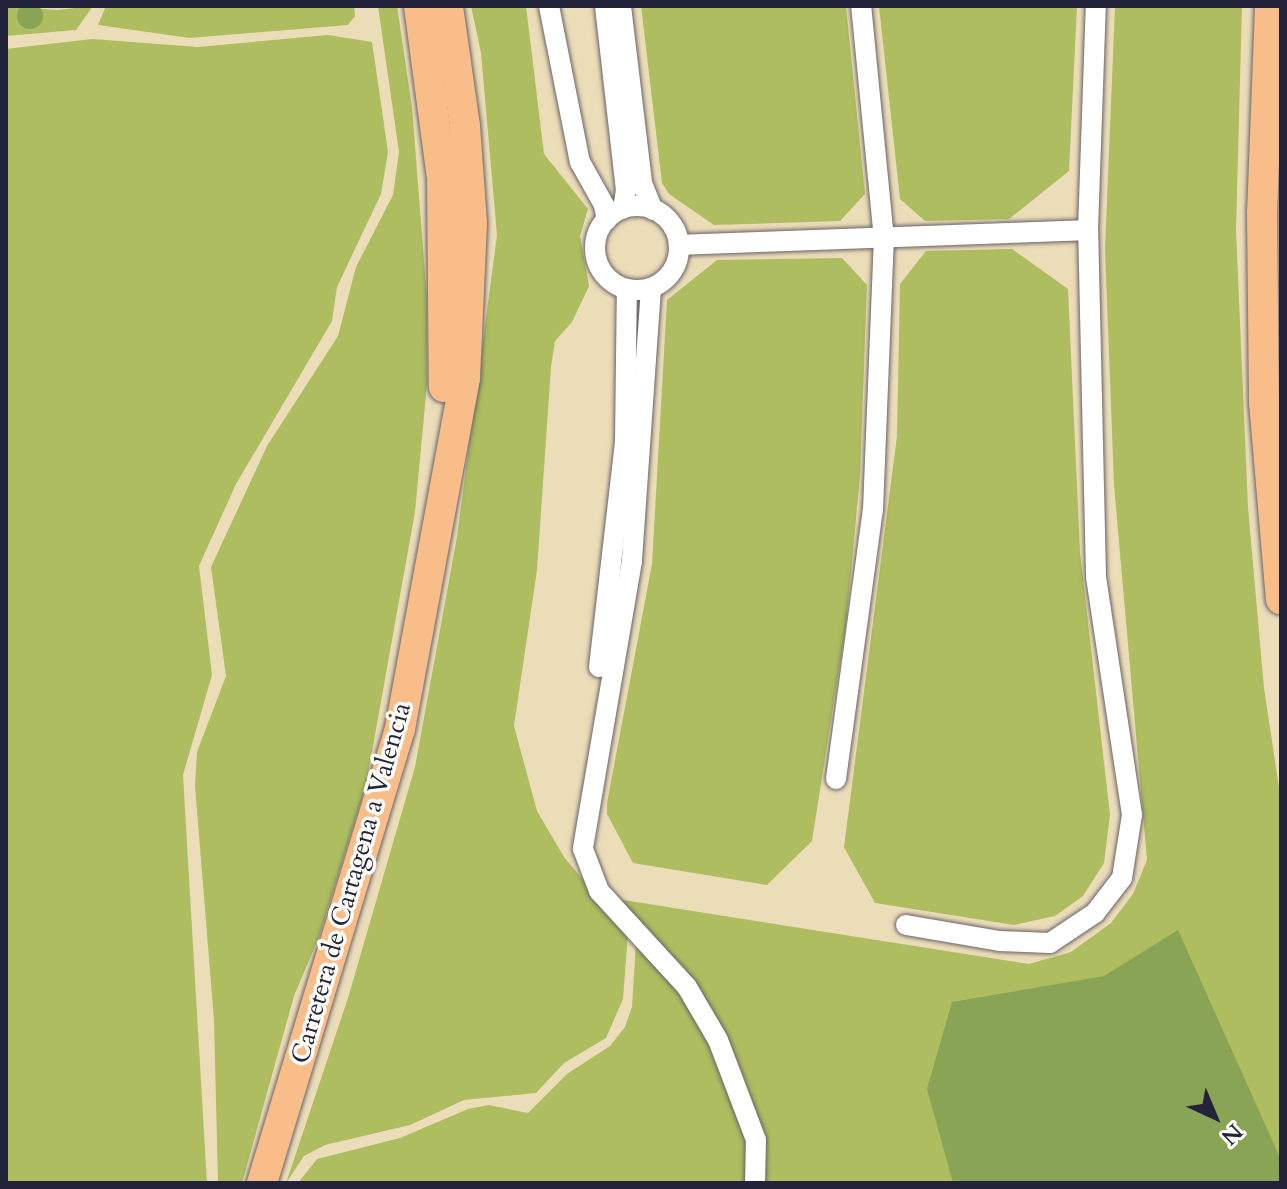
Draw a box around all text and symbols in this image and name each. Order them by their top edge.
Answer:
street label: Carretera de Cartagena a Valencia [284,699,418,1067]
north arrow [1175,1077,1255,1157]
text: N [1214,1117,1249,1152]

